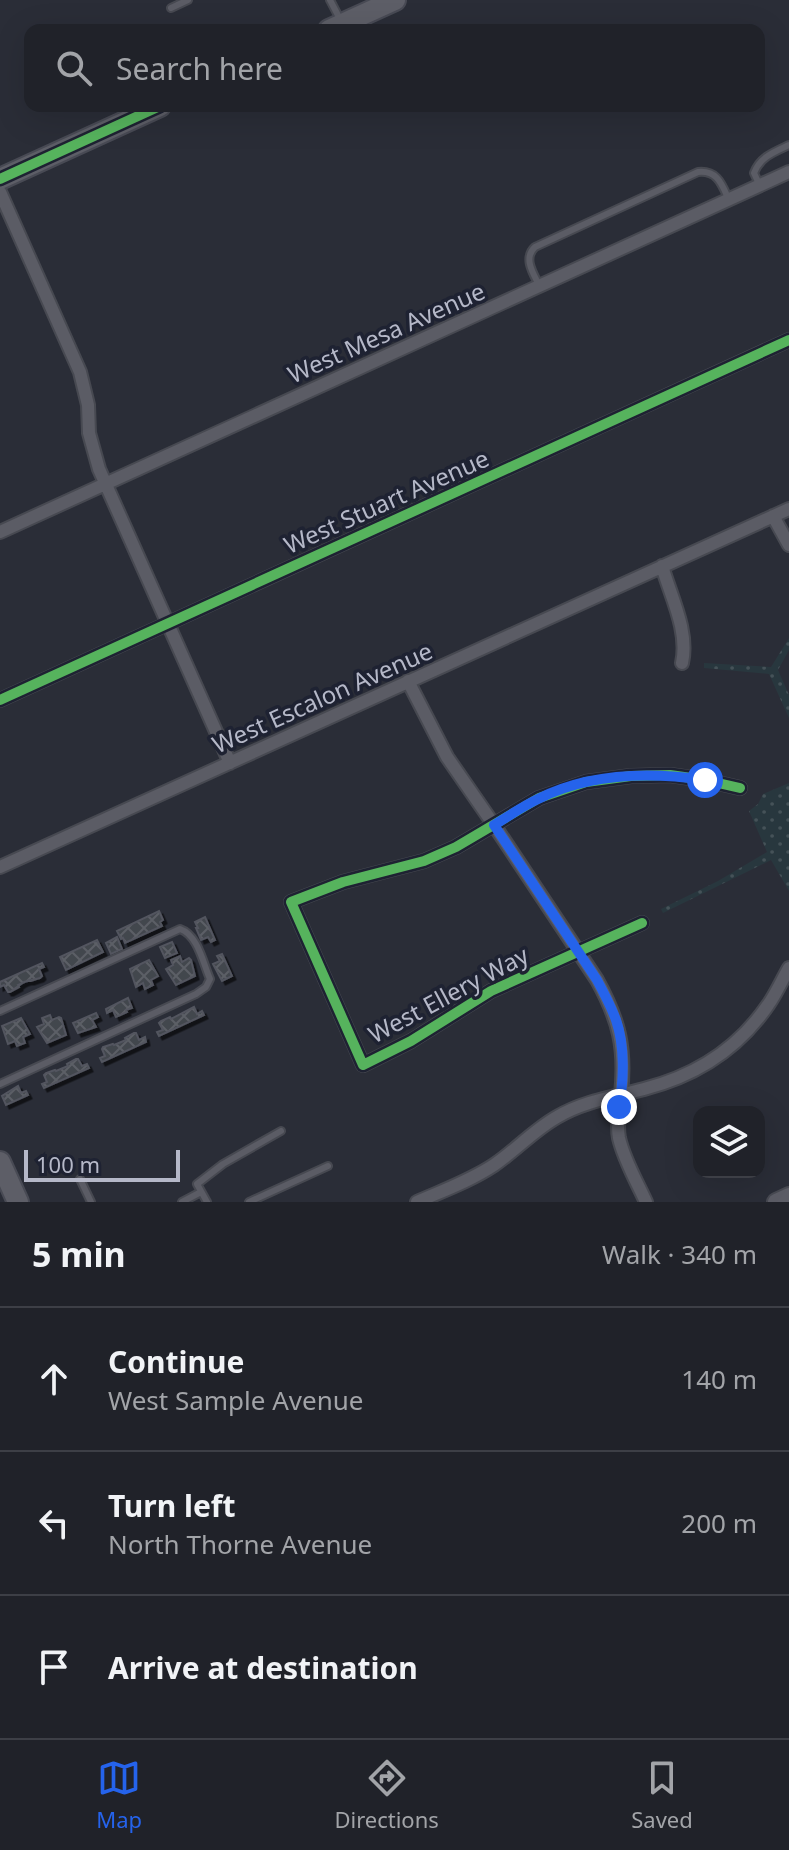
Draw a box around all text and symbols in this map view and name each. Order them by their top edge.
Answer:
search box [24,24,765,112]
icon: search [52,46,96,90]
text: Search here [116,48,283,89]
street label: West Mesa Avenue [282,274,490,390]
street label: West Stuart Avenue [278,441,494,561]
street label: West Escalon Avenue [207,634,437,760]
route start [687,762,723,798]
street label: West Ellery Way [362,938,535,1050]
route end [601,1089,637,1125]
map controls [693,1106,765,1178]
button: layers [693,1106,765,1178]
scale bar [24,1146,180,1182]
text: 100 m [36,1149,100,1179]
text: 5 min [32,1231,126,1277]
text: Walk · 340 m [602,1236,757,1272]
text: Continue [108,1341,244,1382]
icon: ahead [32,1357,76,1401]
text: 140 m [681,1361,757,1397]
text: West Sample Avenue [108,1382,364,1418]
text: Turn left [108,1485,236,1526]
icon: left [32,1501,76,1545]
text: 200 m [681,1505,757,1541]
text: North Thorne Avenue [108,1526,372,1562]
icon: arrive [32,1645,76,1689]
text: Arrive at destination [108,1647,418,1688]
tab: Map [96,1756,142,1834]
tab: Directions [334,1756,439,1834]
tab: Saved [631,1756,693,1834]

